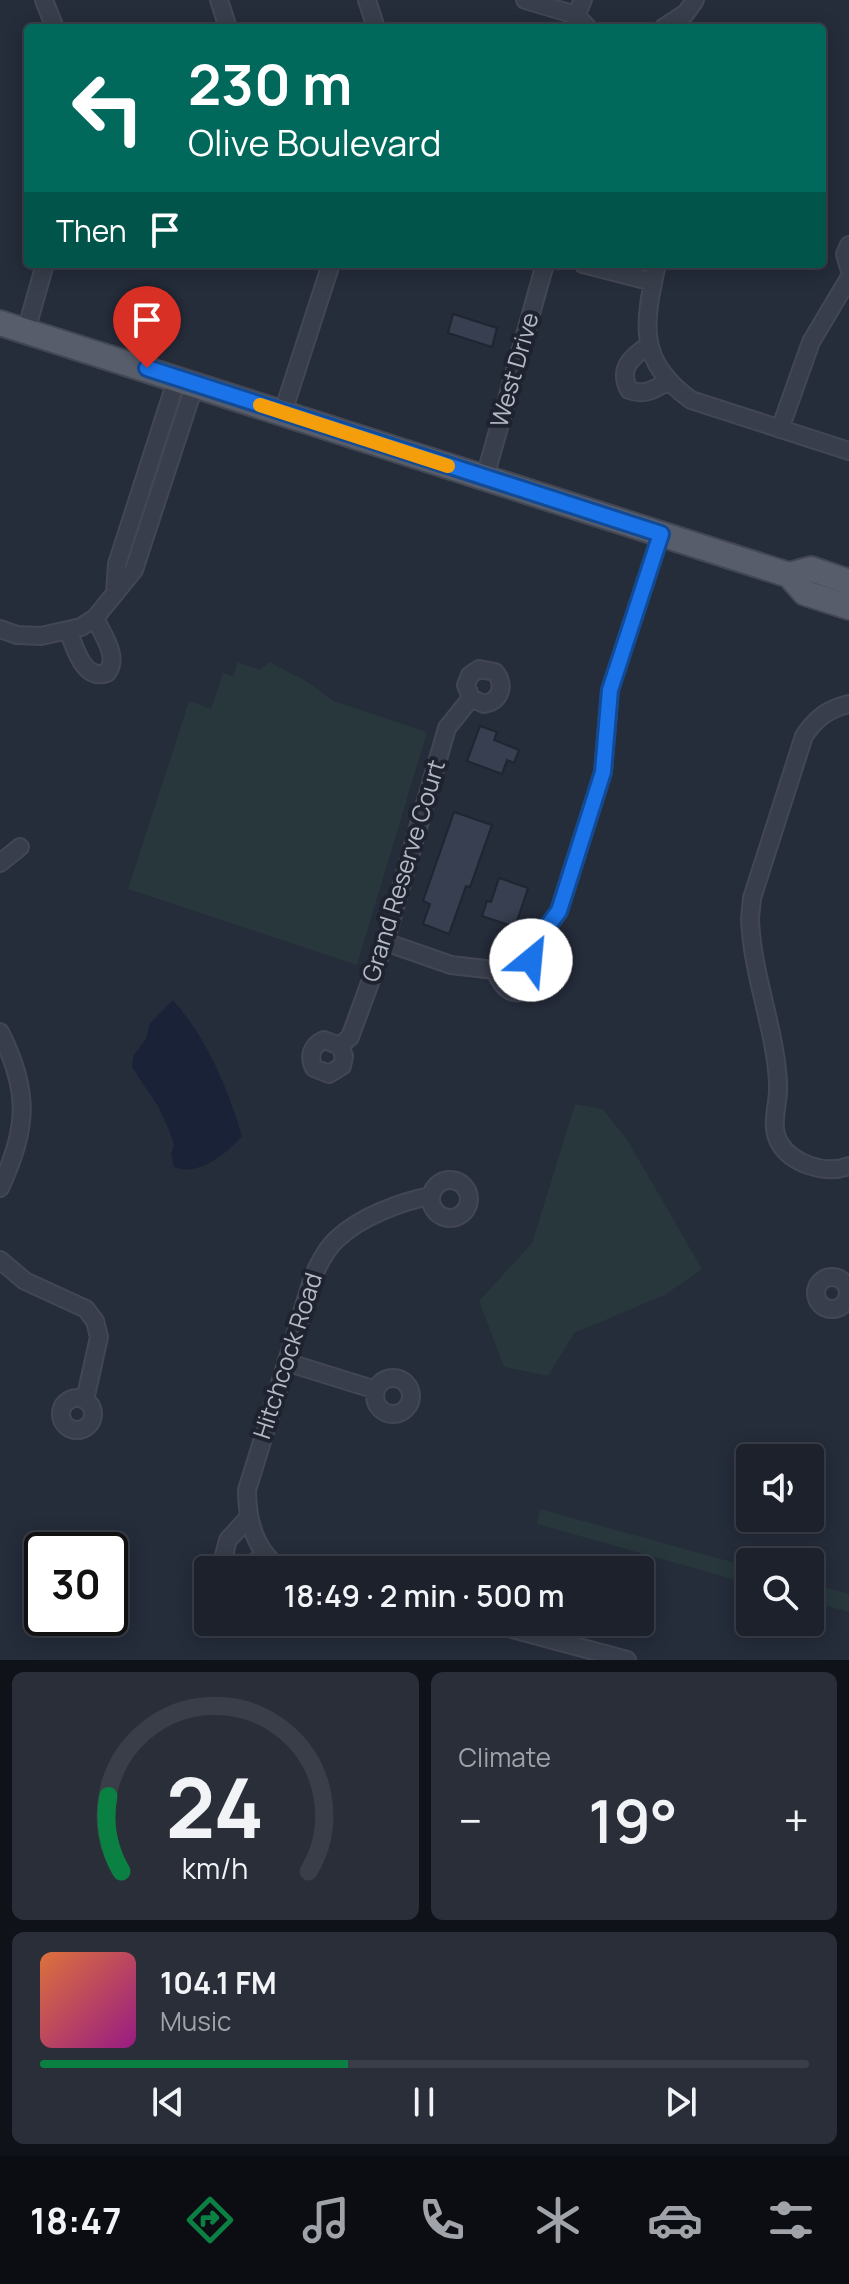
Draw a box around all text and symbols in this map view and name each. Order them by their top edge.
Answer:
text: 230 m [188,45,352,122]
icon: left [56,56,160,160]
text: Olive Boulevard [188,118,441,167]
icon: arrive [143,208,187,252]
text: Then [56,210,127,251]
pin [113,286,181,368]
icon: arrive [125,298,169,342]
street label: West Drive [481,308,546,431]
street label: Grand Reserve Court [353,756,452,986]
position arrow [489,918,573,1002]
street label: Hitchcock Road [244,1268,329,1443]
map controls [736,1444,824,1636]
button: sound [736,1444,824,1532]
speed limit sign: 30 [24,1532,128,1636]
button: search [736,1548,824,1636]
text: 18:49 · 2 min · 500 m [284,1575,564,1616]
text: Climate [459,1739,551,1775]
text: 24 [166,1749,265,1863]
text: 19° [588,1779,678,1861]
text: − [459,1790,482,1850]
text: + [784,1790,809,1850]
text: km/h [182,1849,248,1888]
text: 104.1 FM [160,1962,277,2003]
text: Music [160,2003,231,2039]
icon: previous [146,2080,190,2124]
icon: pause [402,2080,446,2124]
icon: next [659,2080,703,2124]
icon: directions [182,2192,238,2248]
icon: music [298,2192,354,2248]
icon: phone [414,2192,470,2248]
icon: climate [530,2192,586,2248]
icon: car [647,2192,703,2248]
icon: filters [763,2192,819,2248]
text: 18:47 [30,2196,121,2245]

